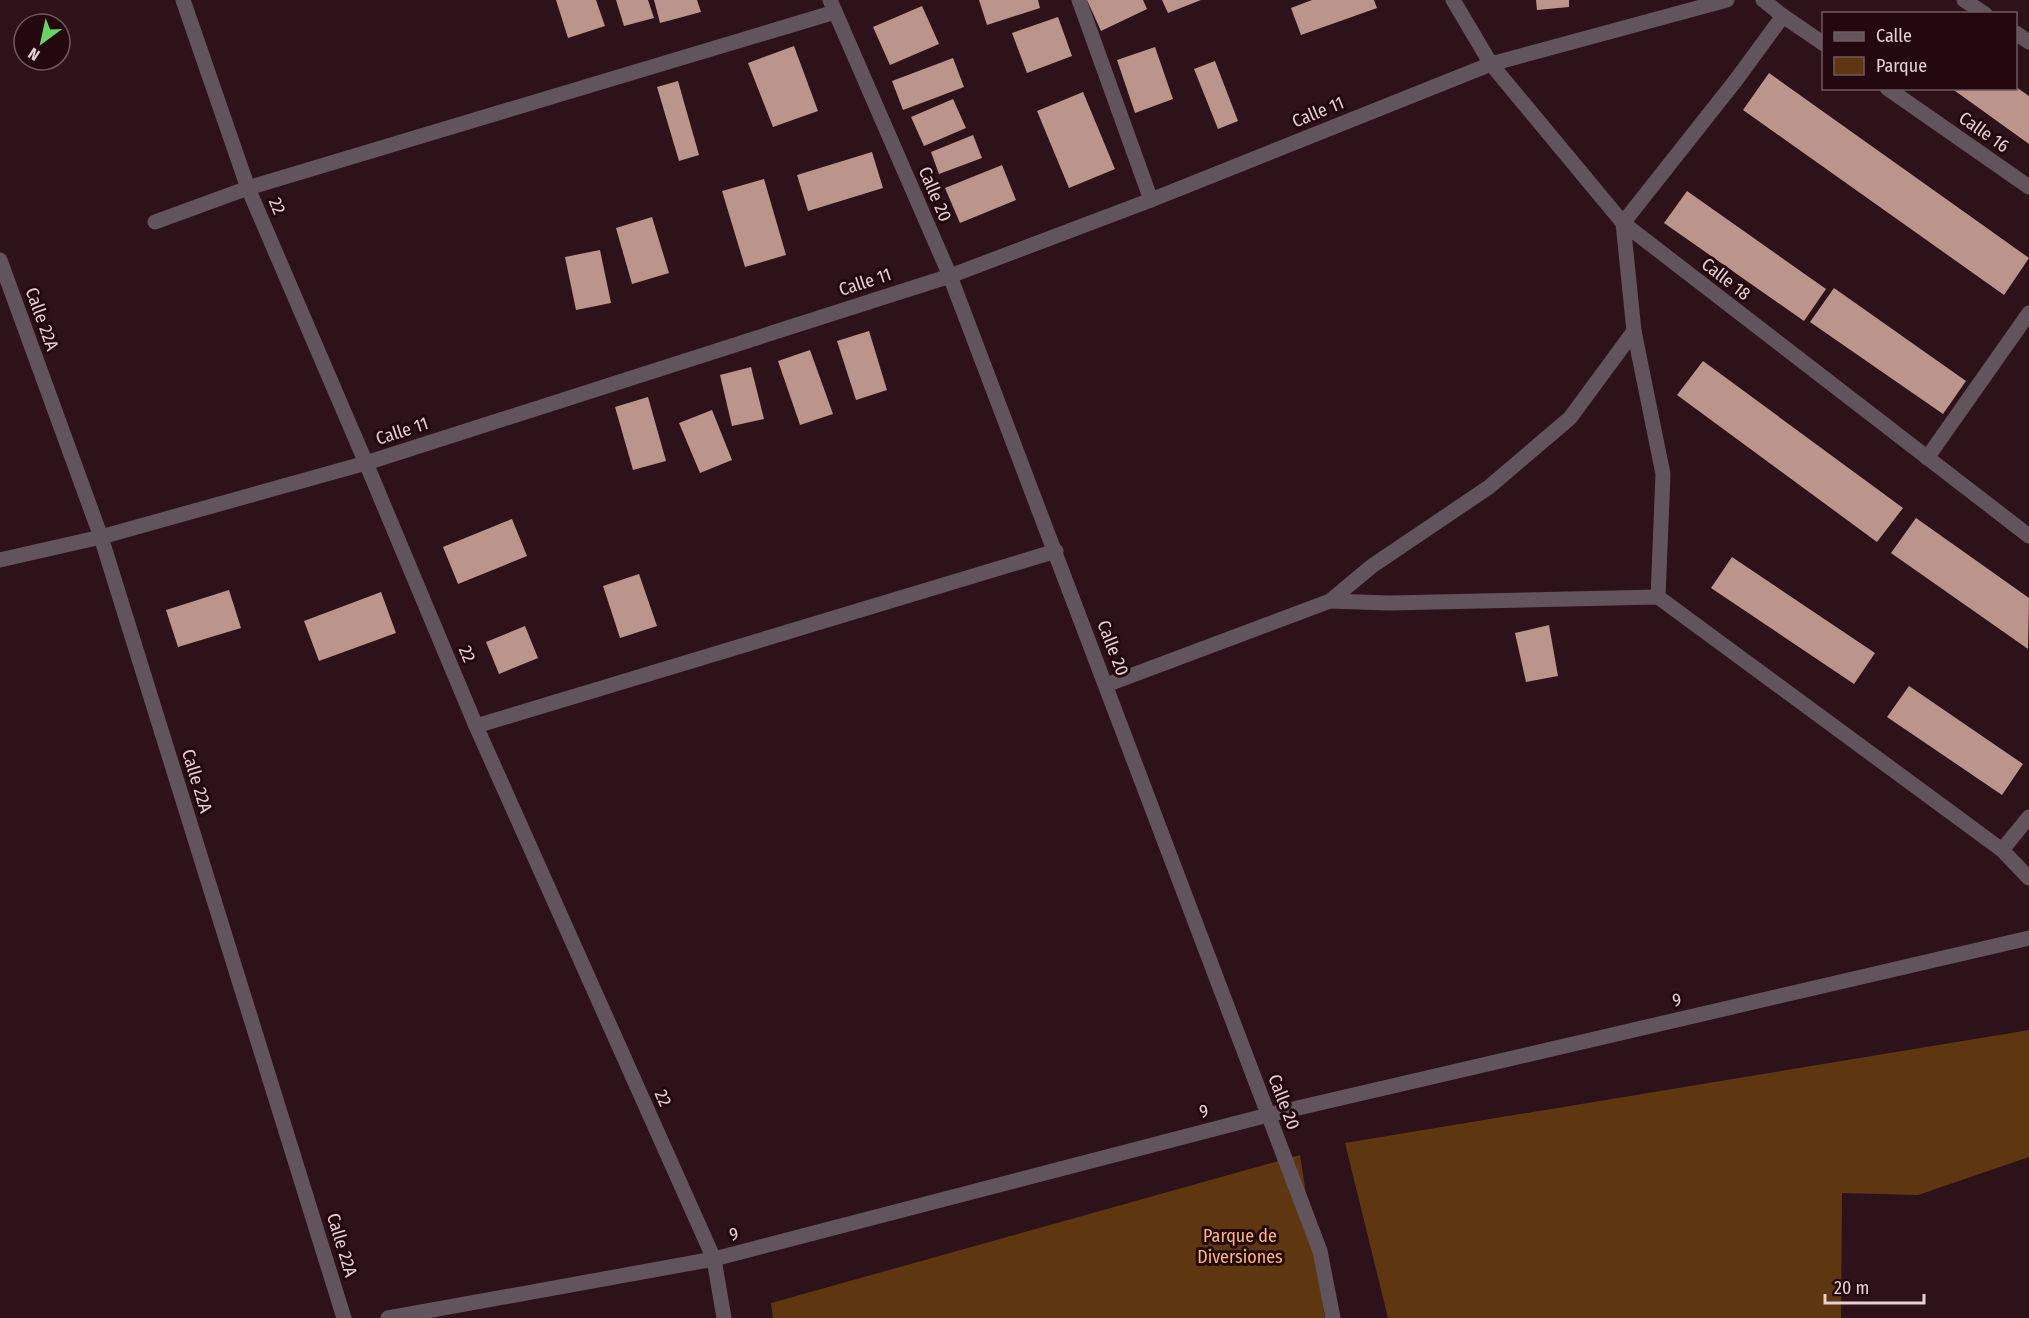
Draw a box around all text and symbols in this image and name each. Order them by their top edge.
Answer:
north arrow [12,12,72,72]
legend [1822,12,2017,90]
text: Calle [1876,25,1912,47]
text: N [25,44,43,65]
text: Parque [1876,55,1927,77]
street label: Calle 11 [1289,92,1347,132]
street label: Calle 16 [1955,107,2013,157]
street label: Calle 20 [914,163,956,225]
street label: 22 [264,194,290,218]
street label: Calle 18 [1697,253,1755,305]
street label: Calle 11 [836,263,894,301]
street label: Calle 22A [20,284,64,354]
street label: Calle 11 [373,412,431,450]
street label: Calle 20 [1092,617,1134,679]
street label: 22 [454,642,480,666]
street label: Calle 22A [177,746,217,816]
street label: 9 [1670,988,1684,1012]
street label: Calle 20 [1263,1071,1305,1133]
street label: 22 [650,1086,676,1110]
street label: 9 [1197,1099,1211,1123]
street label: Calle 22A [322,1210,362,1280]
street label: 9 [727,1222,741,1246]
park label: Parque de Diversiones [1197,1225,1283,1268]
scale bar [1825,1267,1924,1305]
text: 20 m [1834,1277,1869,1299]

